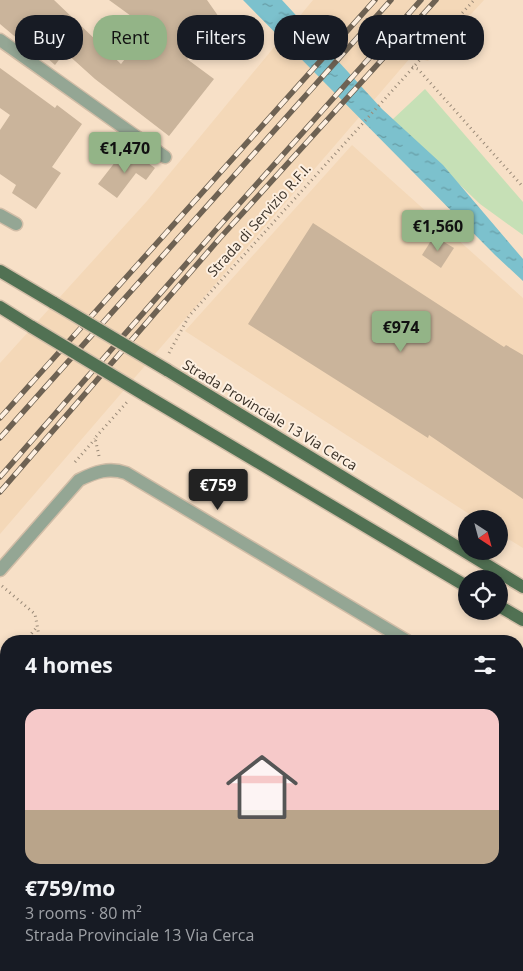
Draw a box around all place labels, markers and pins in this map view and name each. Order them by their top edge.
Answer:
pin: €1,470 [84,132,166,174]
pin: €1,560 [397,210,479,252]
pin: €974 [371,310,431,353]
pin: €759 [188,468,248,511]

